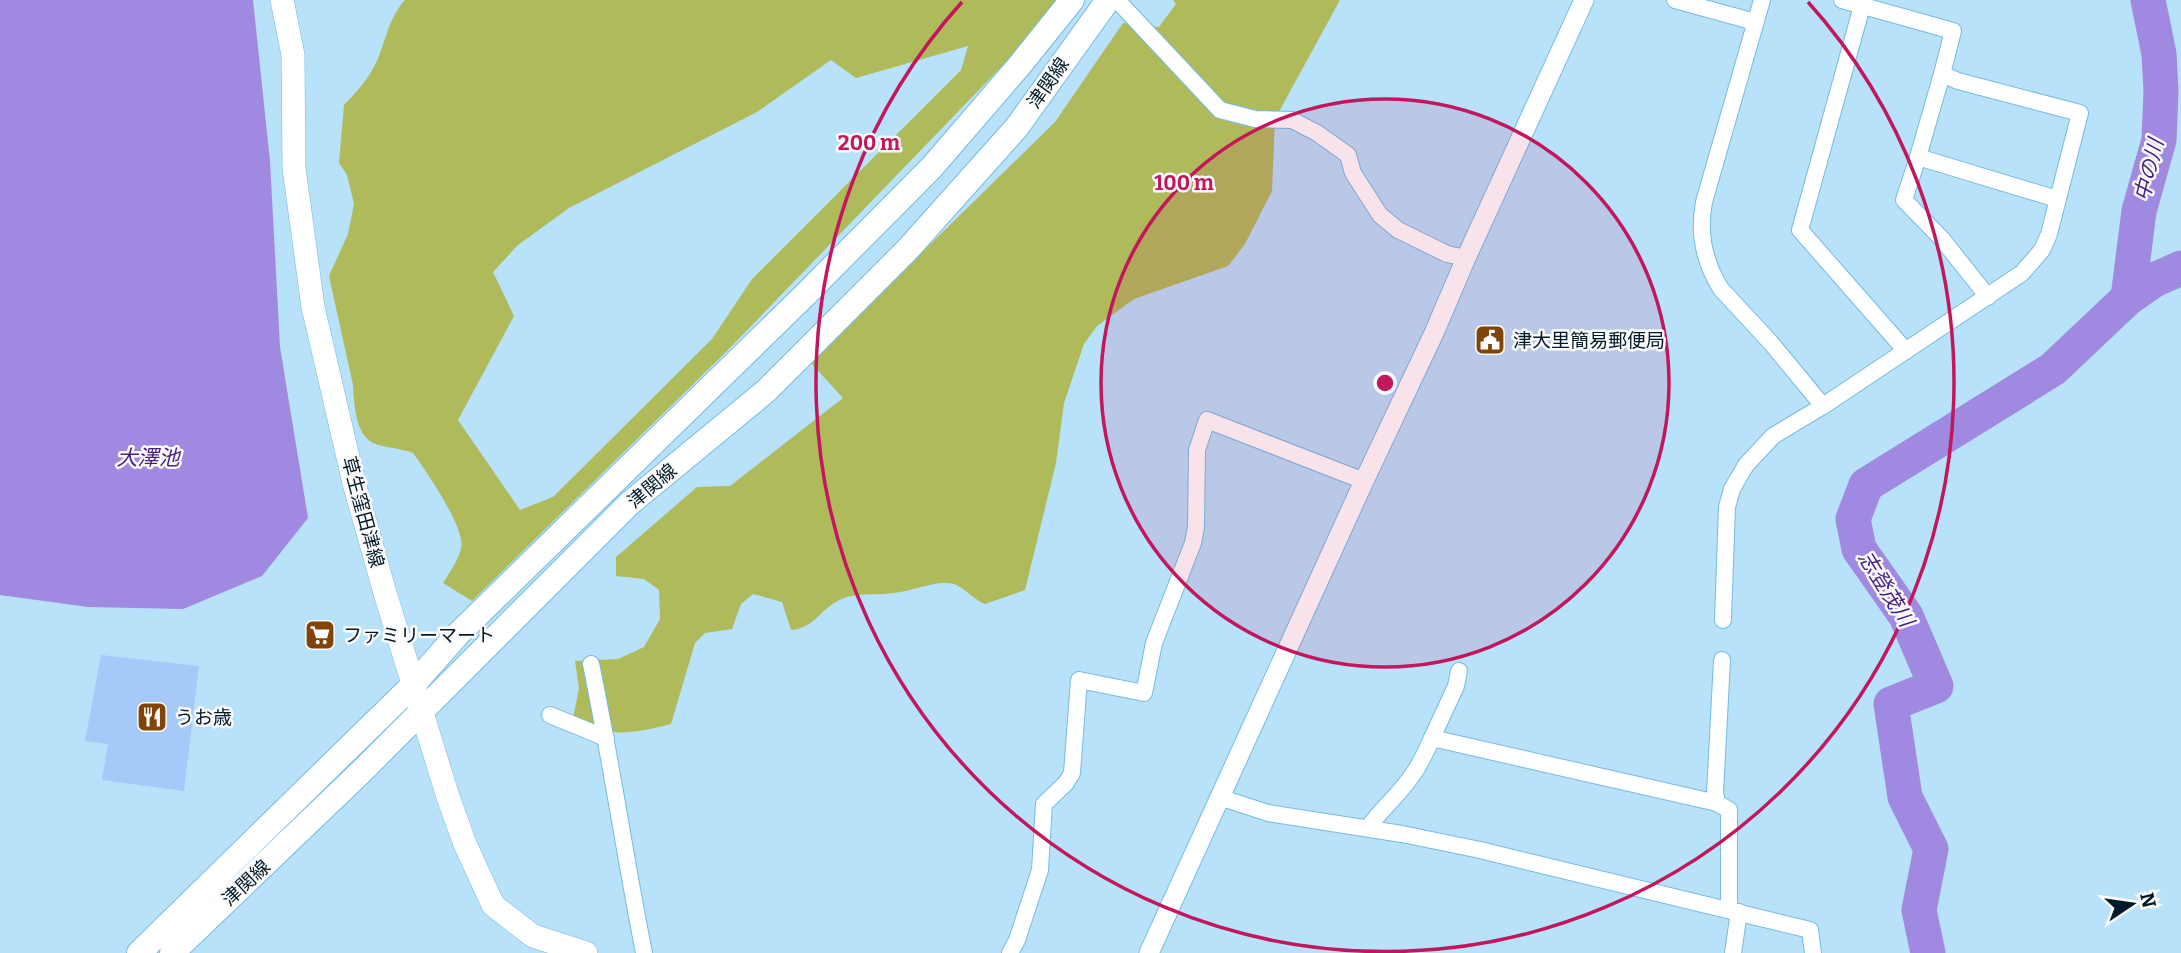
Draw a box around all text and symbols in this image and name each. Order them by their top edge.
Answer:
street label: 津関線 [1022,53,1074,113]
text: 200 m [838,130,900,156]
water label: 中の川 [2129,134,2170,204]
text: 100 m [1154,170,1214,196]
public building icon: 津大里簡易郵便局 [1473,323,1507,357]
place label: 津大里簡易郵便局 [1513,329,1665,352]
centre of rings [1373,371,1397,395]
water label: 大澤池 [117,445,181,471]
street label: 草生窪田津線 [337,454,389,570]
street label: 津関線 [623,459,681,513]
water label: 志登茂川 [1853,546,1920,633]
supermarket icon: ファミリーマート [303,618,337,652]
place label: ファミリーマート [343,624,495,647]
restaurant icon: うお歳 [135,700,169,734]
place label: うお歳 [175,706,232,729]
street label: 津関線 [217,855,275,911]
north arrow [2097,869,2167,939]
text: N [2135,891,2161,910]

